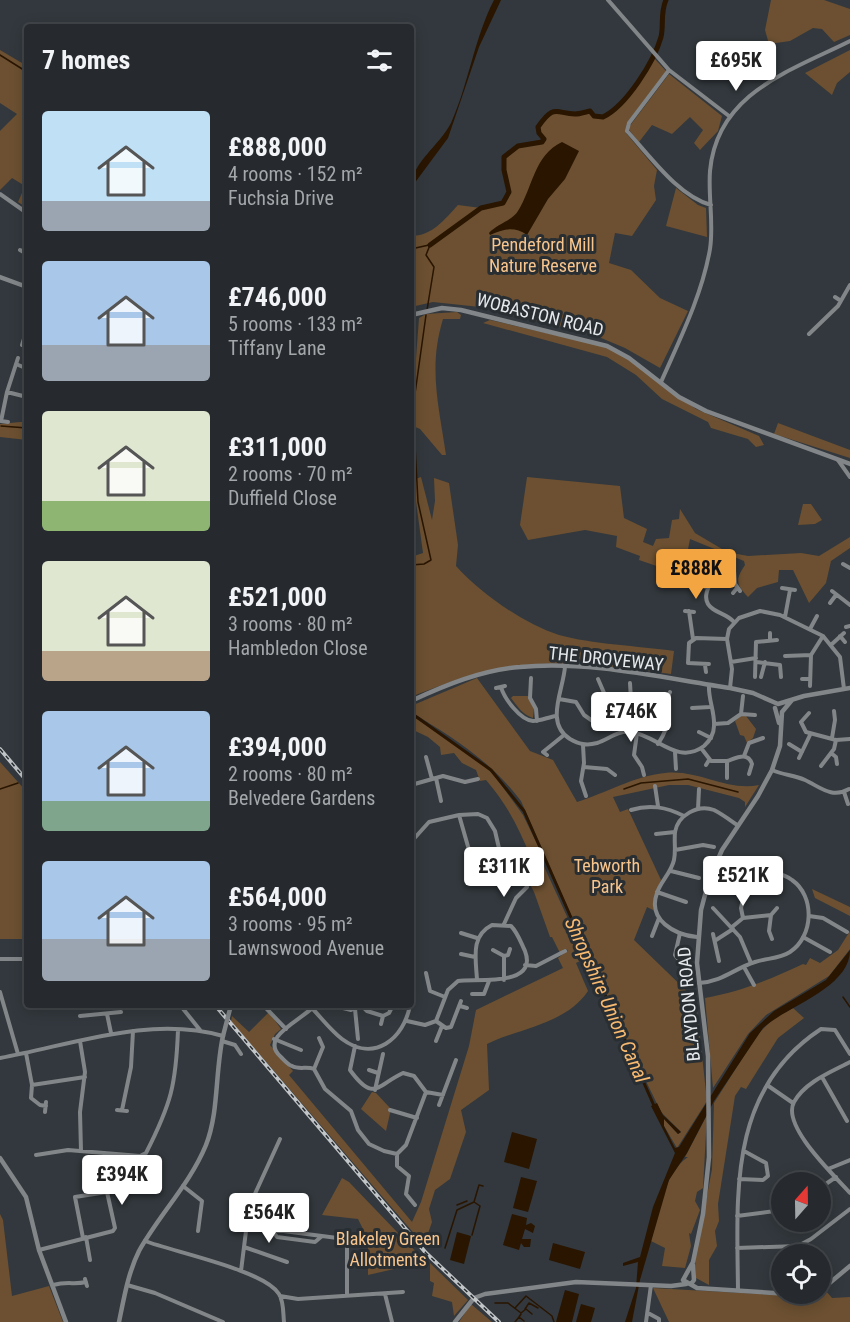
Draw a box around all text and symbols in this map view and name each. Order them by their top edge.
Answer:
pin: £695K [694,41,778,92]
icon: filters [363,44,396,77]
text: 7 homes [42,45,130,75]
text: £695K [710,48,762,72]
text: £888,000 [228,132,327,162]
icon: home [90,135,162,207]
text: 4 rooms · 152 m² [228,162,363,186]
text: Fuchsia Drive [228,186,334,210]
park label: Pendeford Mill Nature Reserve [489,234,597,276]
text: £746,000 [228,282,327,312]
icon: home [90,285,162,357]
street label: WOBASTON ROAD [474,289,606,340]
text: 5 rooms · 133 m² [228,312,363,336]
text: Tiffany Lane [228,336,326,360]
text: £311,000 [228,432,327,462]
icon: home [90,435,162,507]
text: 2 rooms · 70 m² [228,462,353,486]
text: Duffield Close [228,486,337,510]
pin: £888K [654,549,738,600]
text: £888K [670,556,722,580]
text: £521,000 [228,582,327,612]
icon: home [90,585,162,657]
text: 3 rooms · 80 m² [228,612,353,636]
text: Hambledon Close [228,636,368,660]
street label: THE DROVEWAY [548,642,665,675]
pin: £746K [589,692,673,743]
text: £746K [605,699,657,723]
text: £394,000 [228,732,327,762]
icon: home [90,735,162,807]
text: 2 rooms · 80 m² [228,762,353,786]
text: Belvedere Gardens [228,786,375,810]
pin: £311K [462,847,546,898]
text: £311K [478,854,530,878]
park label: Tebworth Park [574,855,640,897]
pin: £521K [701,856,785,907]
text: £521K [717,863,769,887]
text: £564,000 [228,882,327,912]
icon: home [90,885,162,957]
text: 3 rooms · 95 m² [228,912,353,936]
water label: Shropshire Union Canal [560,914,654,1087]
text: Lawnswood Avenue [228,936,384,960]
street label: BLAYDON ROAD [673,946,704,1062]
pin: £394K [80,1155,164,1206]
text: £394K [96,1162,148,1186]
north arrow [771,1172,831,1232]
map controls [771,1172,831,1304]
pin: £564K [227,1193,311,1244]
text: £564K [243,1200,295,1224]
park label: Blakeley Green Allotments [336,1228,440,1270]
button: locate [771,1244,831,1304]

